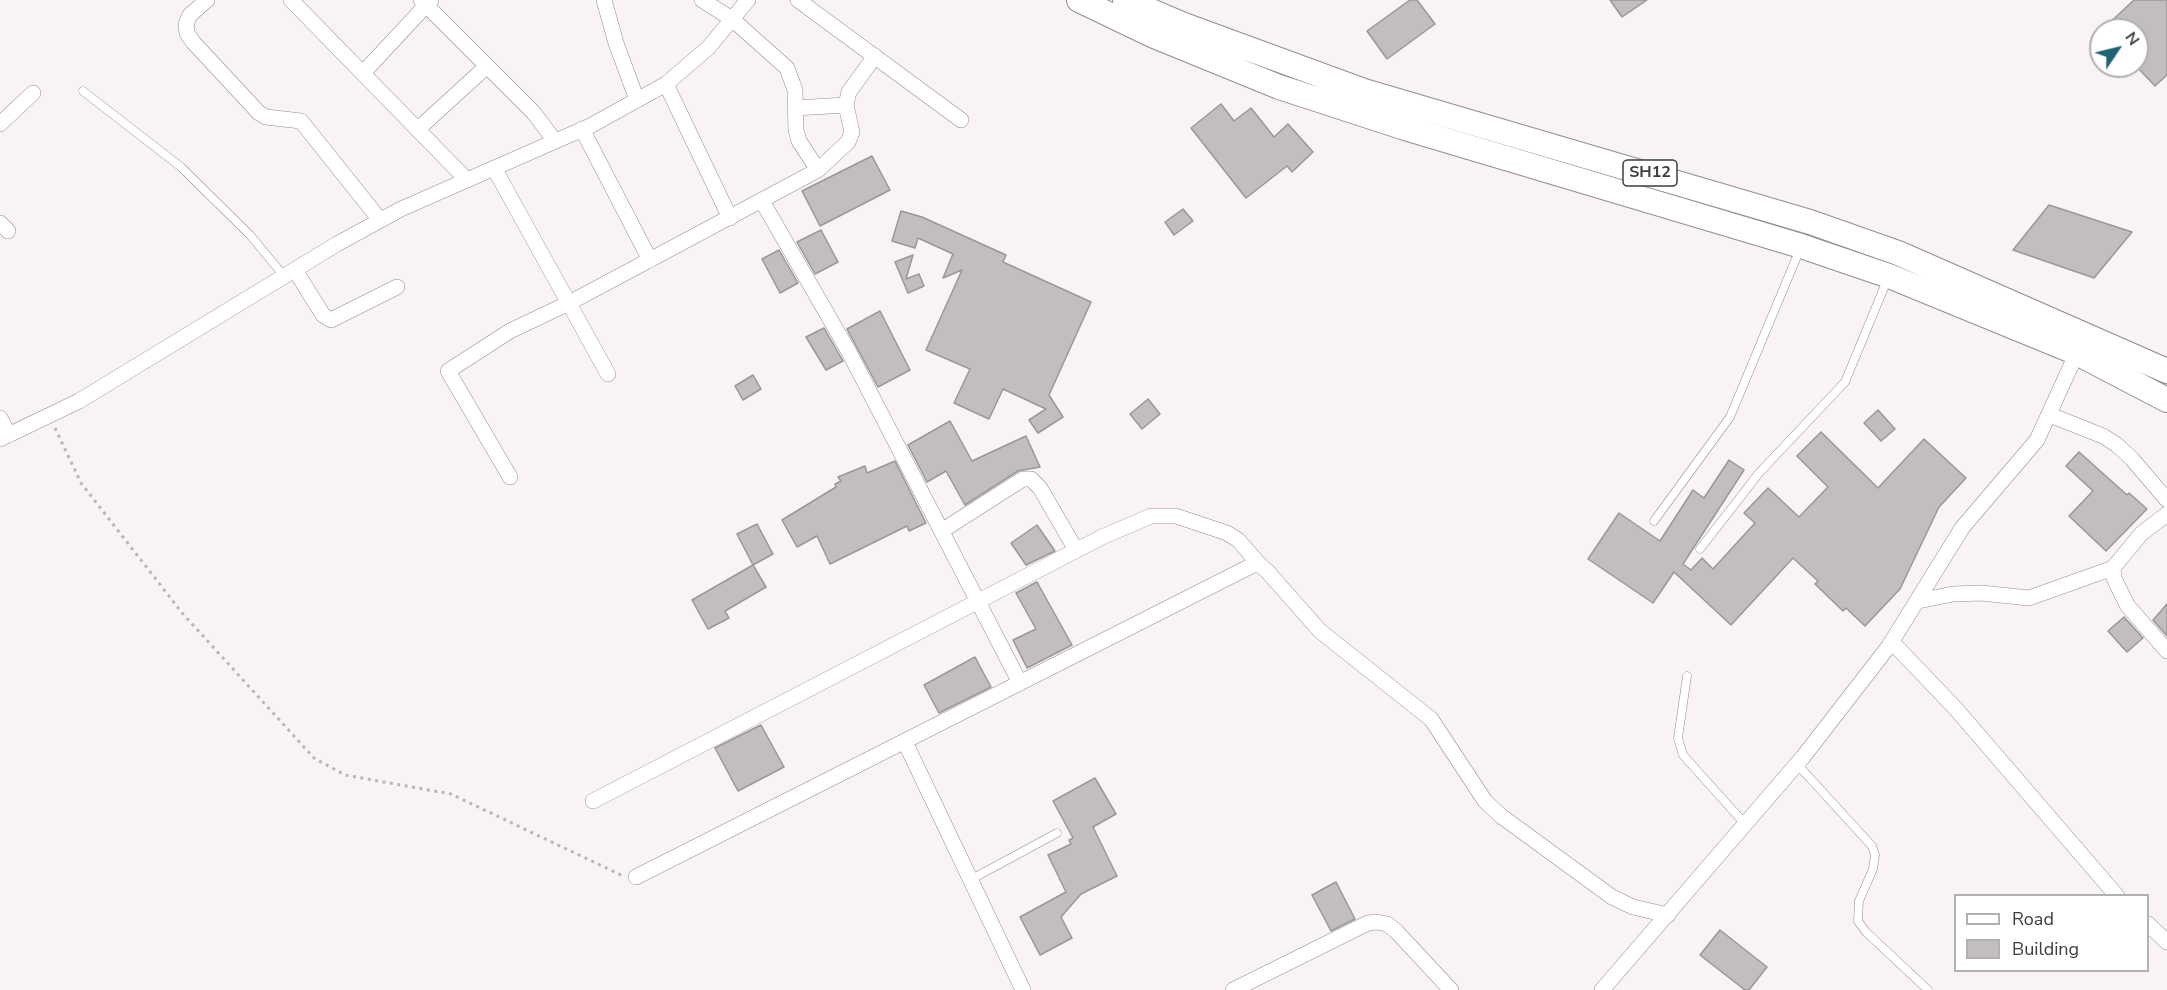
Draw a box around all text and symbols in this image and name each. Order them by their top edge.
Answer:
north arrow [2089,18,2149,78]
text: N [2120,28,2145,50]
road number: SH12 [1623,160,1677,186]
legend [1954,894,2149,972]
text: Road [2012,907,2054,931]
text: Building [2012,937,2079,961]

